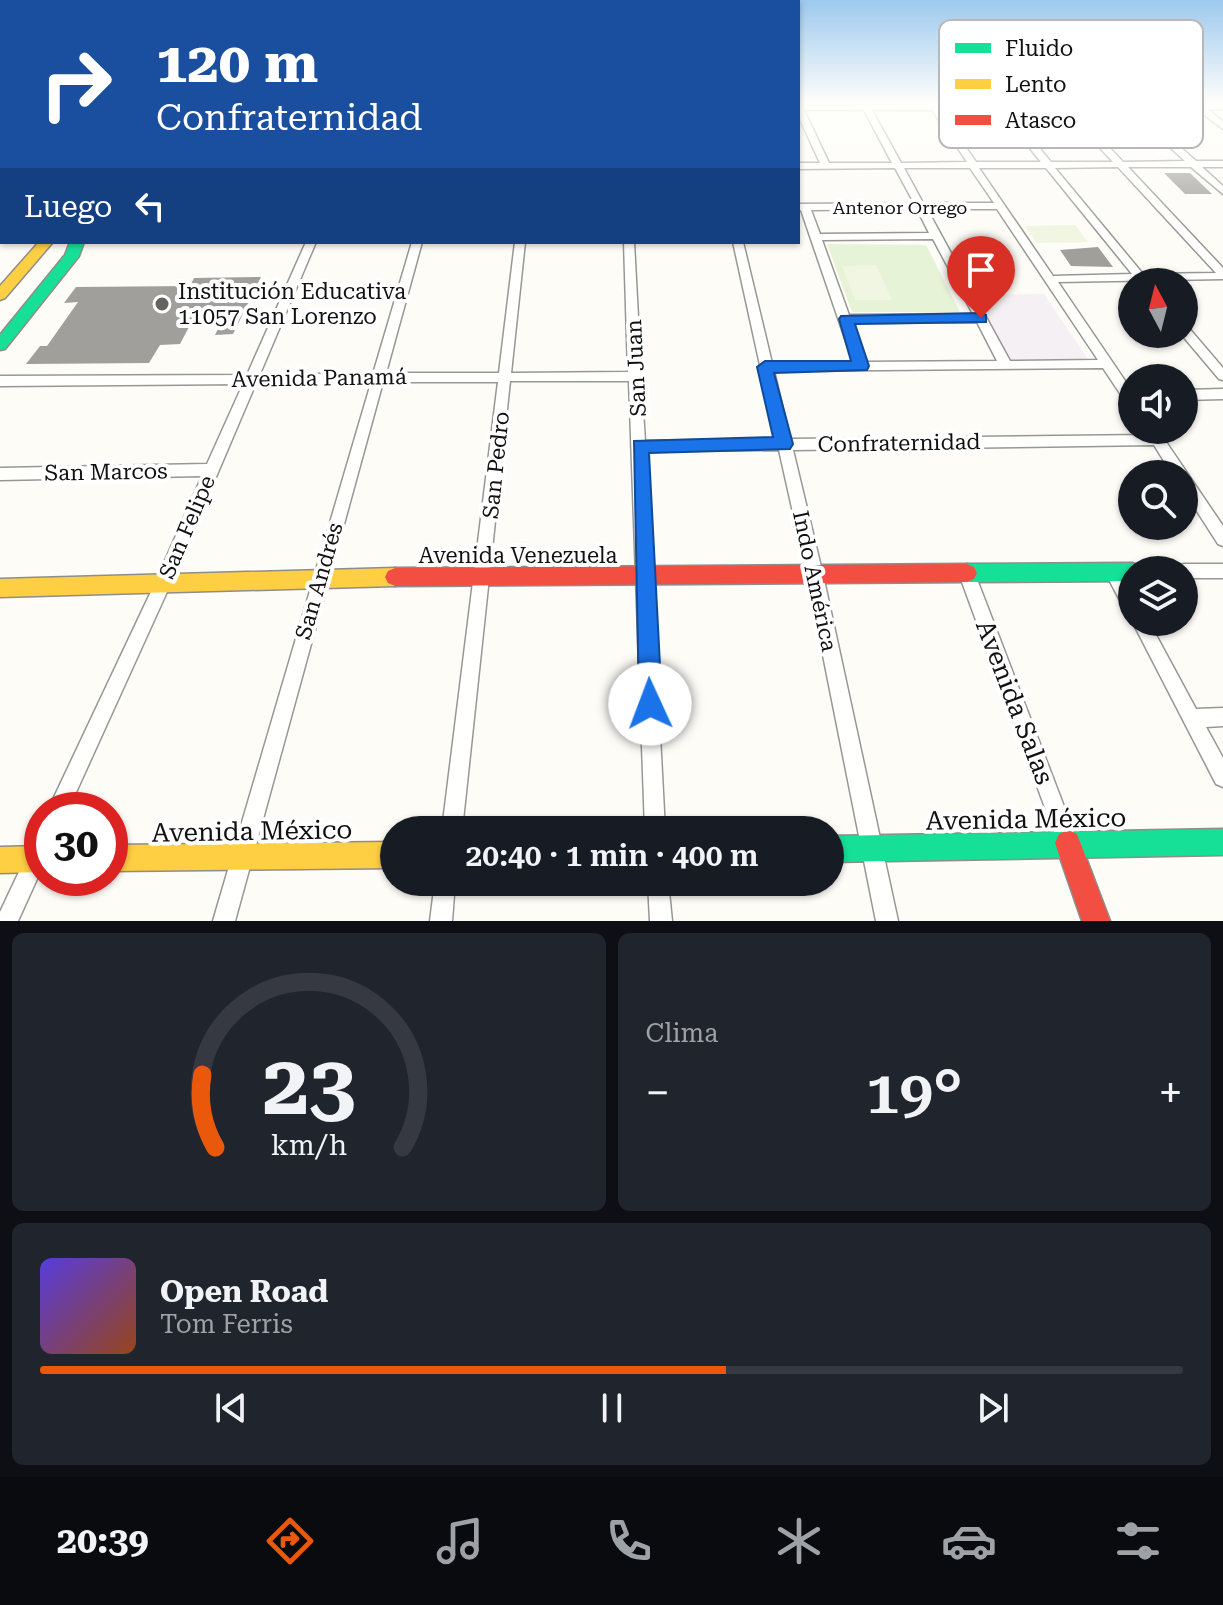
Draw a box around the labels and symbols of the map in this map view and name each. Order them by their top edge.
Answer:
legend [939,20,1203,148]
text: Fluido [1005,36,1073,61]
text: Lento [1005,72,1067,97]
text: Atasco [1005,108,1076,133]
street label: Antenor Orrego [833,197,967,218]
pin [947,236,1015,318]
north arrow [1118,268,1198,348]
place label: Institución Educativa 11057 San Lorenzo [178,279,406,329]
marker: Institución Educativa 11057 San Lorenzo [153,295,171,313]
street label: San Juan [621,319,651,417]
street label: Avenida Panamá [231,364,407,392]
street label: San Pedro [478,410,514,520]
street label: Confraternidad [817,429,981,457]
street label: San Marcos [44,458,168,486]
street label: San Felipe [154,472,220,582]
street label: Indo América [788,508,842,654]
street label: San Andrés [290,520,348,642]
street label: Avenida Venezuela [419,543,618,568]
street label: Avenida Salas [970,616,1060,788]
position arrow [608,662,692,746]
speed limit sign: 30 [24,792,128,896]
street label: Avenida México [925,802,1127,836]
street label: Avenida México [151,814,353,848]

